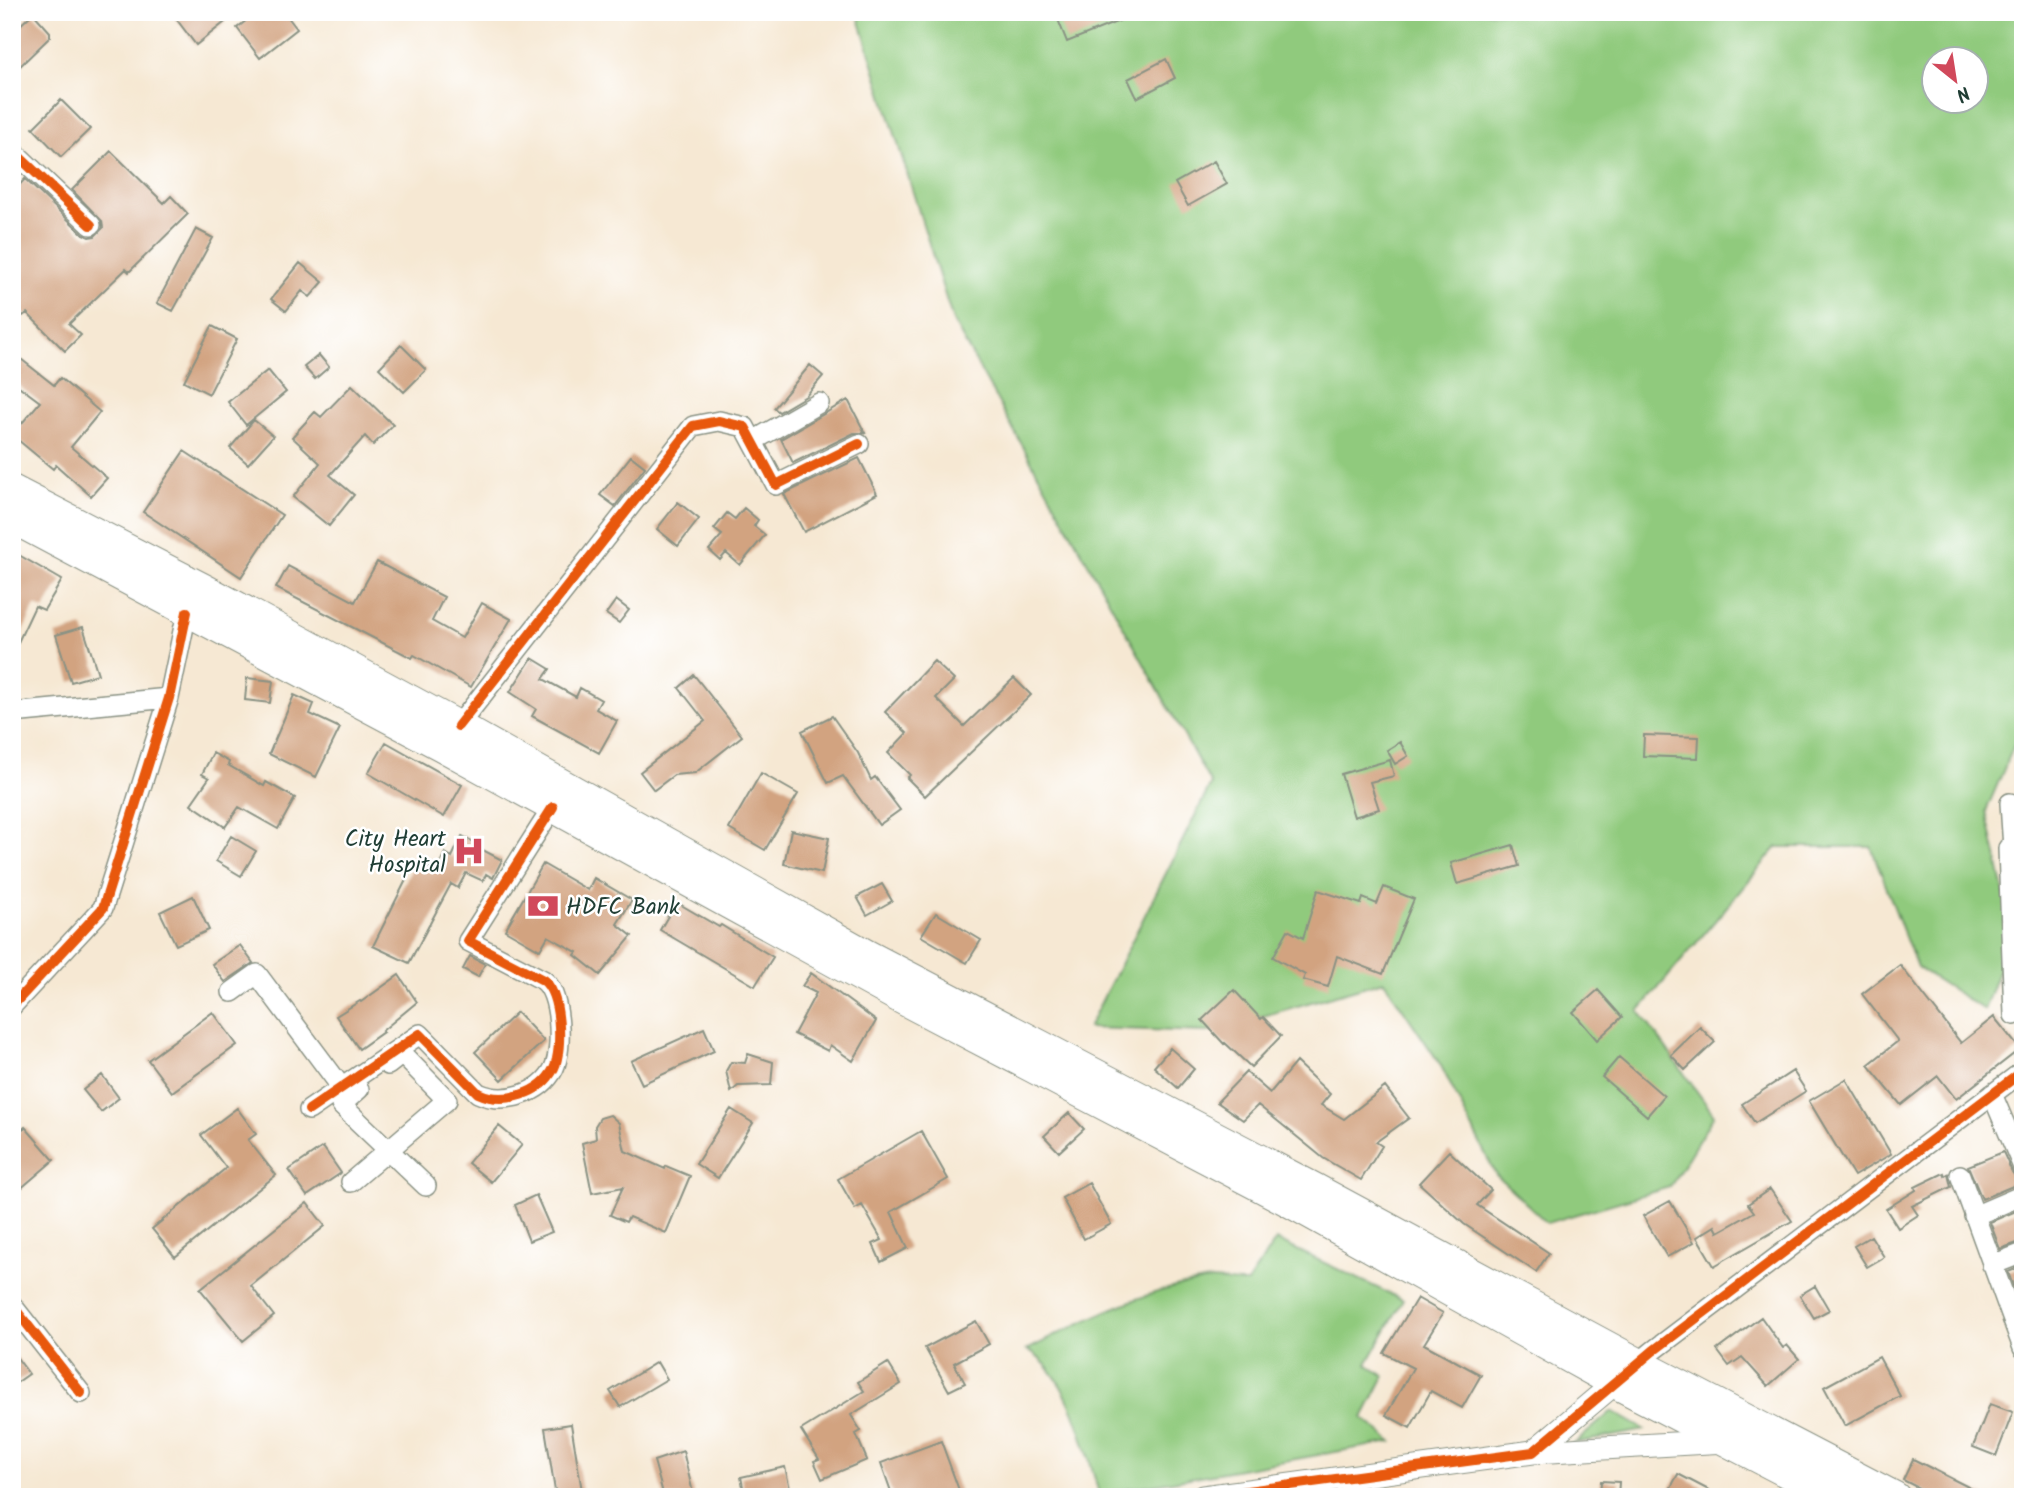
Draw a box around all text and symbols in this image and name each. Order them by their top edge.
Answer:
north arrow [1920,46,1990,116]
text: N [1950,77,1975,109]
place label: City Heart Hospital [345,822,447,884]
hospital icon: City Heart Hospital [452,834,486,868]
bank icon: HDFC Bank [526,889,560,923]
place label: HDFC Bank [566,890,680,926]

